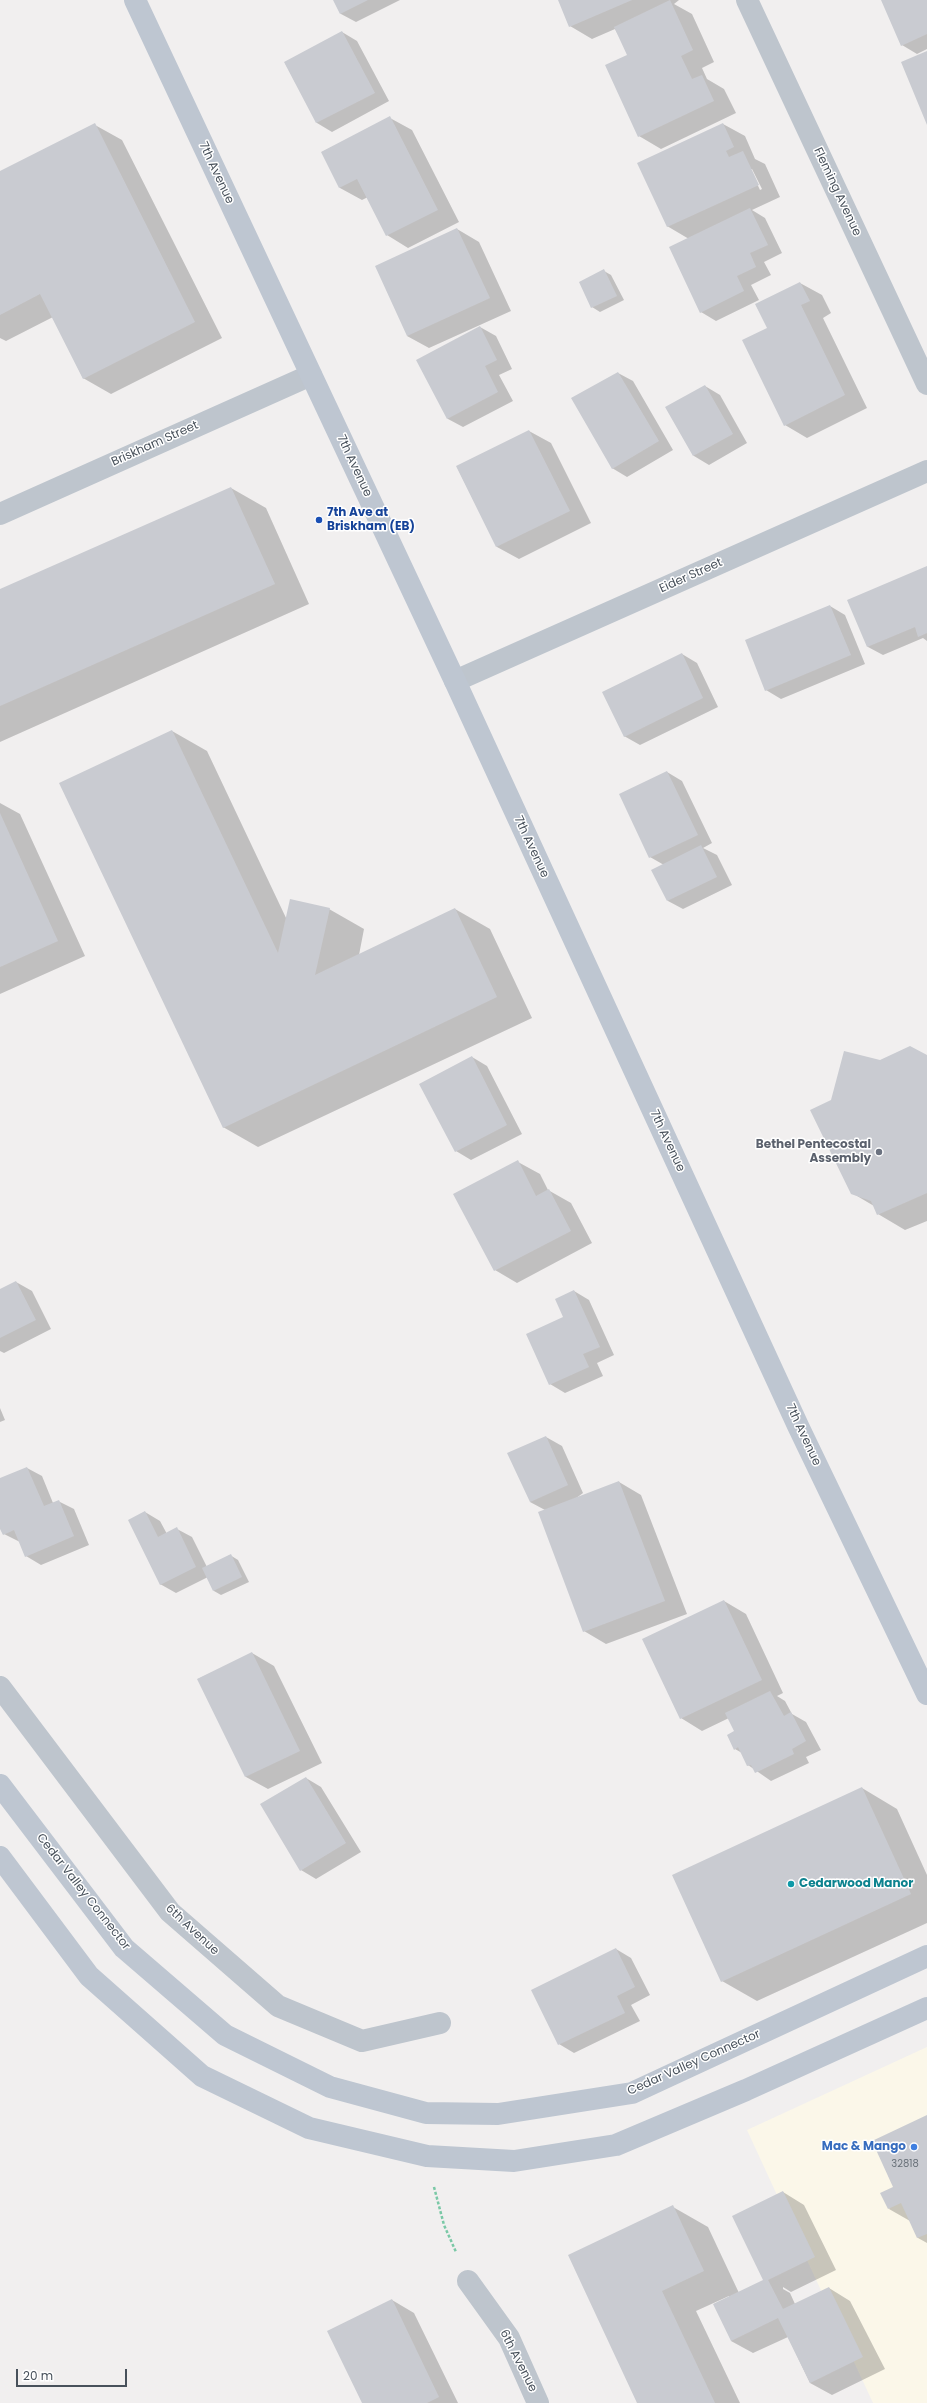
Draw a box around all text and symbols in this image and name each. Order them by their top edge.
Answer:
street label: 7th Avenue [195,140,237,206]
street label: Fleming Avenue [810,146,864,238]
street label: Briskham Street [109,418,201,470]
street label: 7th Avenue [333,433,375,499]
place label: 7th Ave at Briskham (EB) [327,506,415,534]
marker: 7th Ave at Briskham (EB) [314,515,324,525]
street label: Eider Street [657,556,725,596]
street label: 7th Avenue [510,814,552,880]
street label: 7th Avenue [646,1108,688,1174]
place label: Bethel Pentecostal Assembly [756,1138,871,1166]
marker: Bethel Pentecostal Assembly [874,1147,884,1157]
street label: 7th Avenue [782,1402,824,1468]
street label: Cedar Valley Connector [33,1831,133,1953]
place label: Cedarwood Manor [799,1877,913,1891]
marker: Cedarwood Manor [786,1879,796,1889]
street label: 6th Avenue [162,1902,222,1958]
street label: Cedar Valley Connector [625,2027,763,2099]
place label: Mac & Mango [822,2140,906,2154]
marker: Mac & Mango [909,2142,919,2152]
house number: 32818 [891,2158,919,2170]
street label: 6th Avenue [496,2327,540,2395]
scale bar [18,2361,129,2387]
text: 20 m [23,2367,53,2384]

